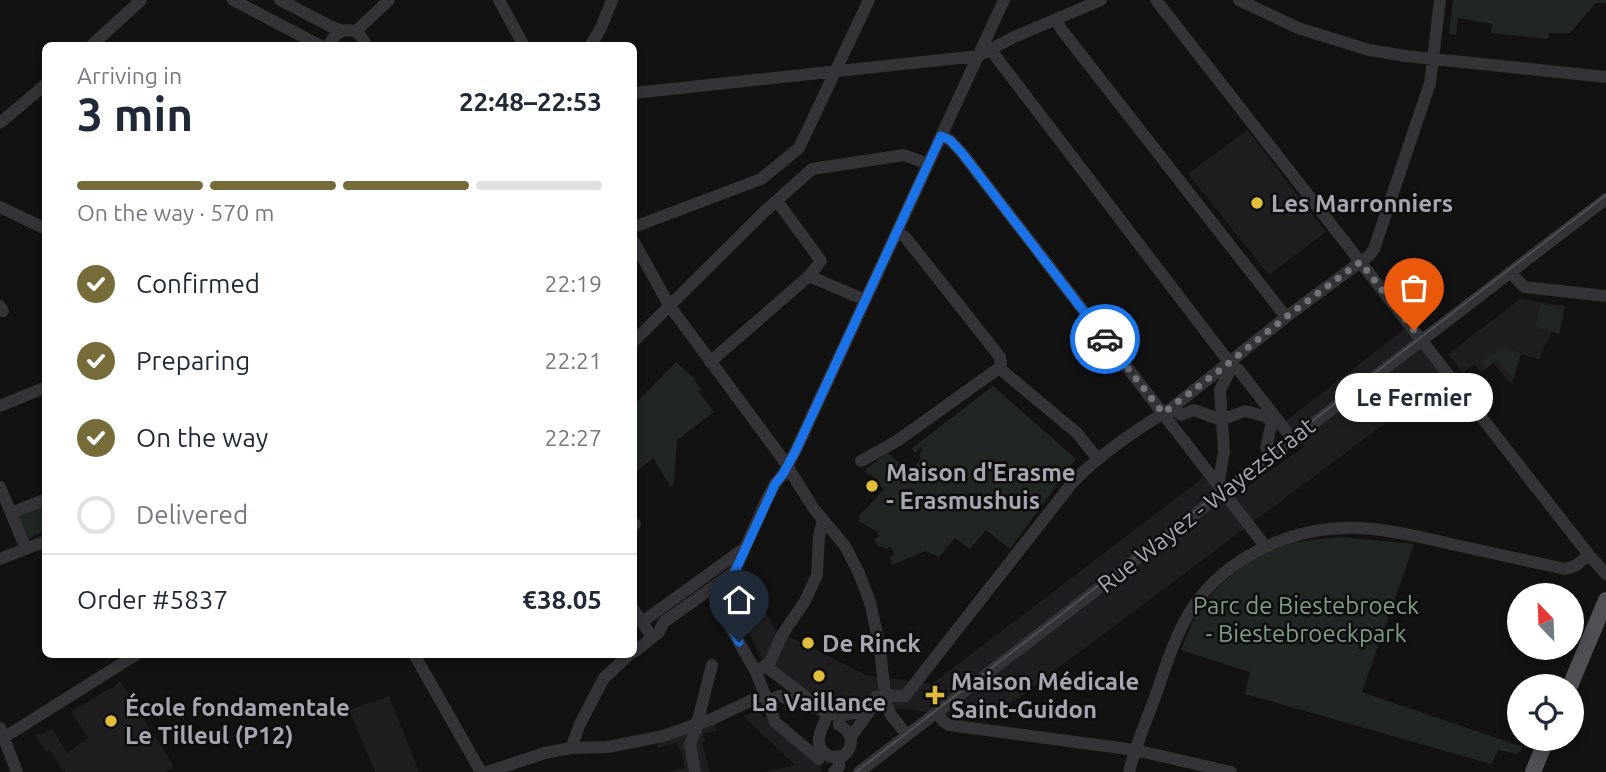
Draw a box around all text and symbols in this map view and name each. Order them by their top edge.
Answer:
text: Arriving in [77,63,182,88]
text: 22:48–22:53 [459,87,602,116]
text: 3 min [77,88,193,140]
place label: Les Marronniers [1271,190,1453,217]
marker: Les Marronniers [1249,195,1265,211]
text: On the way · 570 m [77,200,274,225]
pin [1384,258,1444,330]
icon: check [77,265,115,303]
text: Confirmed [136,269,260,298]
icon: bag [1395,269,1433,307]
text: 22:19 [544,271,602,296]
courier [1070,304,1140,374]
icon: car [1086,320,1124,358]
icon: check [77,342,115,380]
text: Preparing [136,346,250,375]
text: 22:21 [544,348,602,373]
callout: Le Fermier [1335,372,1493,421]
text: Le Fermier [1356,385,1472,410]
street label: Rue Wayez - Wayezstraat [1092,412,1320,598]
icon: check [77,419,115,457]
text: On the way [136,423,268,452]
text: 22:27 [544,425,602,450]
place label: Maison d'Erasme - Erasmushuis [886,459,1076,514]
marker: Maison d'Erasme - Erasmushuis [864,478,880,494]
text: Delivered [136,500,248,529]
pin [709,570,769,642]
icon: home [720,581,758,619]
north arrow [1507,583,1584,660]
map controls [1507,583,1584,751]
text: Order #5837 [77,585,228,614]
text: €38.05 [522,585,602,614]
park label: Parc de Biestebroeck - Biestebroeckpark [1193,592,1419,647]
place label: De Rinck [822,630,921,657]
marker: De Rinck [800,635,816,651]
marker: La Vaillance [811,668,827,684]
place label: Maison Médicale Saint-Guidon [951,668,1139,723]
button: locate [1507,674,1584,751]
marker: Maison Médicale Saint-Guidon [925,685,945,705]
place label: La Vaillance [752,689,886,716]
place label: École fondamentale Le Tilleul (P12) [125,692,350,749]
marker: École fondamentale Le Tilleul (P12) [103,713,119,729]

